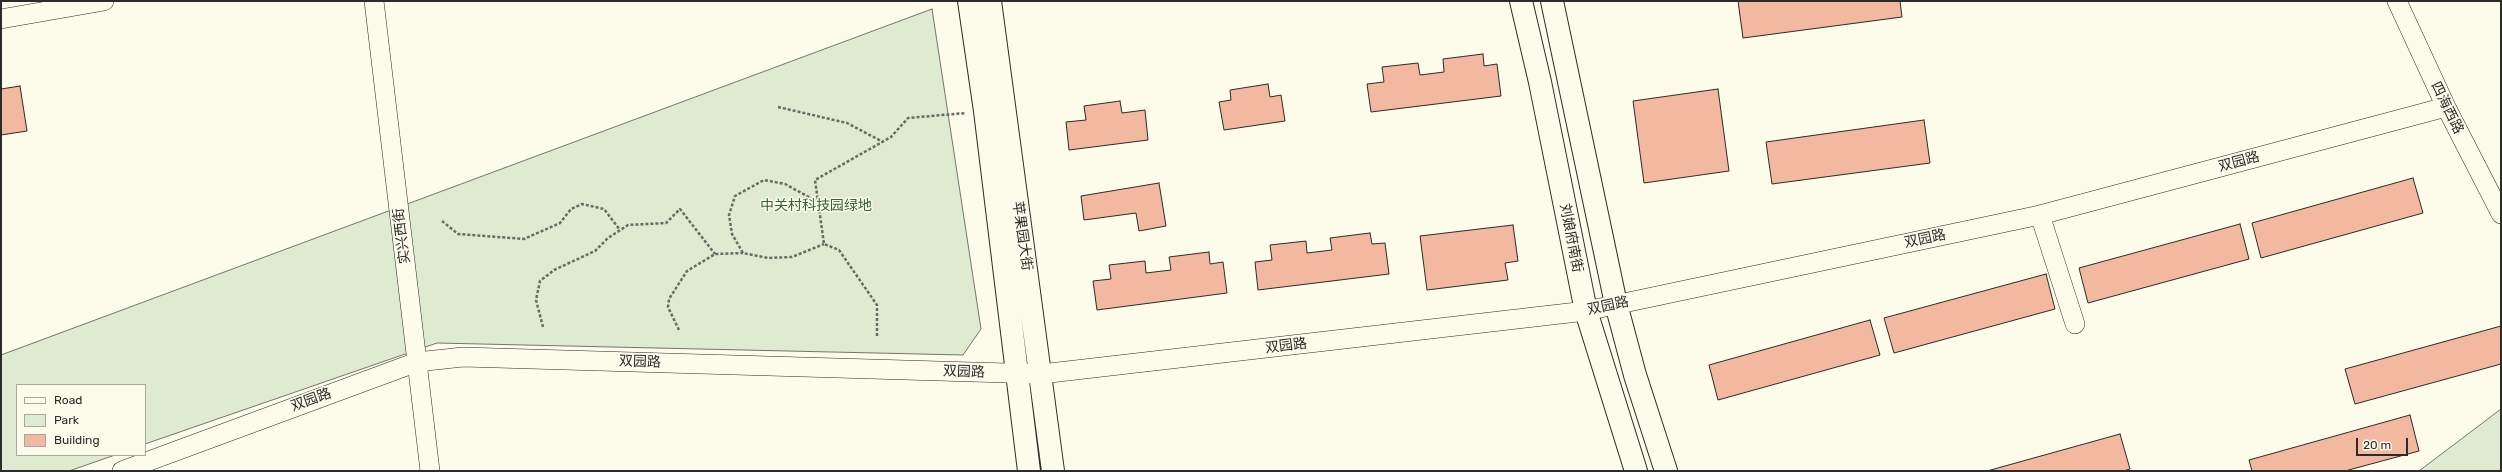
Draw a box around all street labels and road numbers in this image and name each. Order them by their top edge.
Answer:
street label: 四海西路 [2427,79,2467,137]
street label: 双园路 [2217,148,2261,176]
street label: 苹果园大街 [1009,200,1035,272]
street label: 刘娘府南街 [1556,202,1586,274]
street label: 实兴西街 [390,207,414,265]
street label: 双园路 [1903,226,1947,252]
street label: 双园路 [1586,293,1630,319]
street label: 双园路 [1264,335,1308,357]
street label: 双园路 [619,353,661,371]
street label: 双园路 [943,363,985,381]
street label: 双园路 [288,385,334,415]

